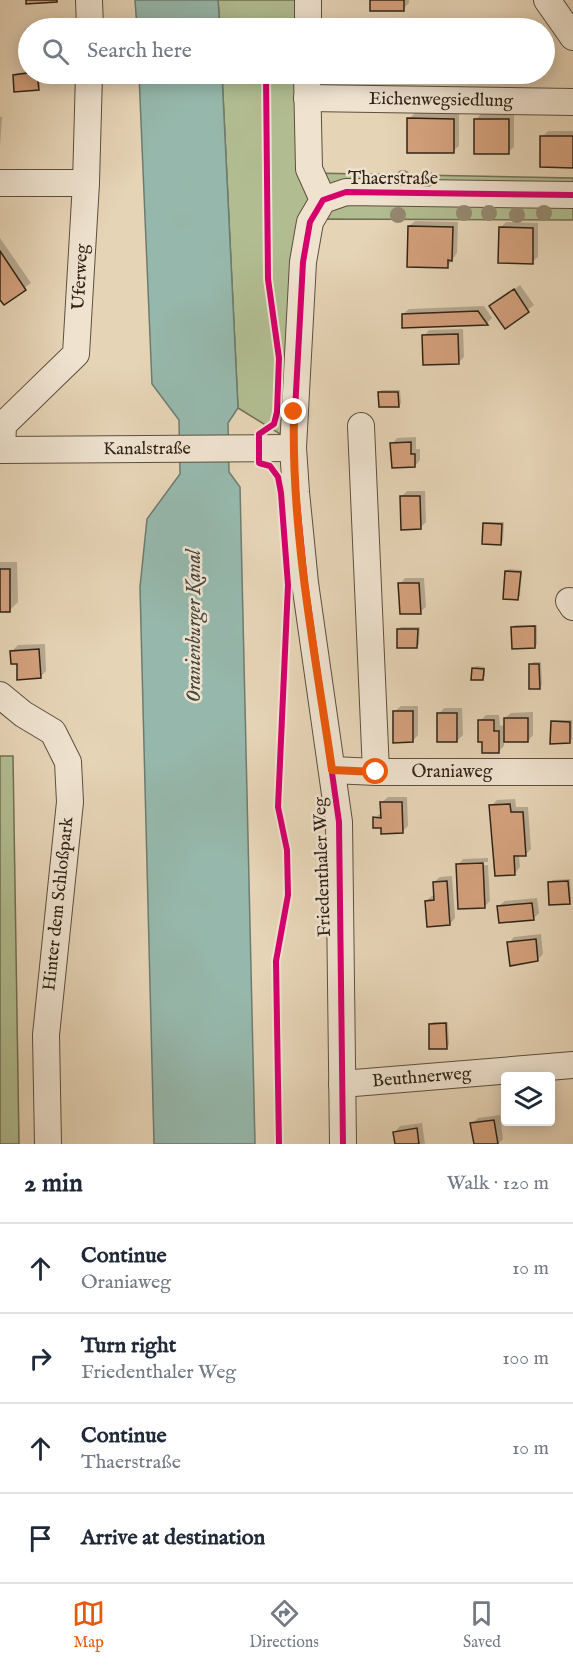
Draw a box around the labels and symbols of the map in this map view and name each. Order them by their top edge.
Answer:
street label: Eichenwegsiedlung [369,87,514,113]
street label: Thaerstraße [348,168,438,191]
street label: Uferweg [67,243,94,311]
route end [280,398,306,424]
street label: Kanalstraße [103,437,191,461]
water label: Oranienburger Kanal [182,547,208,702]
route start [362,758,388,784]
street label: Oraniaweg [411,761,493,784]
street label: Friedenthaler Weg [309,797,337,937]
street label: Hinter dem Schloßpark [38,816,80,992]
street label: Beuthnerweg [371,1062,473,1093]

